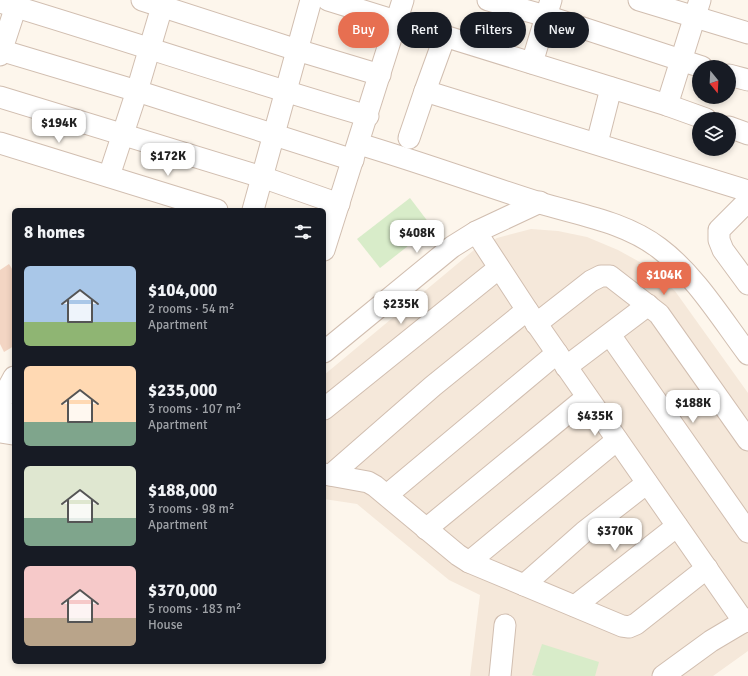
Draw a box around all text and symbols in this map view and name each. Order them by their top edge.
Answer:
chip: Buy [338,12,389,48]
chip: Rent [397,12,452,48]
chip: Filters [460,12,526,48]
chip: New [534,12,589,48]
north arrow [692,60,736,104]
map controls [692,60,736,156]
pin: $194K [31,110,87,144]
button: layers [692,112,736,156]
text: $194K [41,115,77,131]
pin: $172K [140,143,196,177]
text: $172K [150,148,186,164]
pin: $408K [389,220,445,254]
icon: filters [292,221,314,243]
text: 8 homes [24,222,85,243]
text: $408K [399,225,435,241]
pin: $104K [636,262,692,296]
text: $104K [646,267,682,283]
text: $104,000 [148,280,217,301]
icon: home [56,282,104,330]
pin: $235K [373,291,429,325]
text: $235K [383,296,419,312]
text: 2 rooms · 54 m² [148,301,234,317]
text: Apartment [148,317,208,333]
text: $235,000 [148,380,217,401]
icon: home [56,382,104,430]
pin: $188K [665,390,721,424]
text: $188K [675,395,711,411]
text: 3 rooms · 107 m² [148,401,241,417]
pin: $435K [567,403,623,437]
text: $435K [577,408,613,424]
text: Apartment [148,417,208,433]
text: $188,000 [148,480,217,501]
icon: home [56,482,104,530]
text: 3 rooms · 98 m² [148,501,234,517]
text: Apartment [148,517,208,533]
pin: $370K [587,518,643,552]
text: $370K [597,523,633,539]
text: $370,000 [148,580,217,601]
icon: home [56,582,104,630]
text: 5 rooms · 183 m² [148,601,241,617]
text: House [148,617,183,633]

